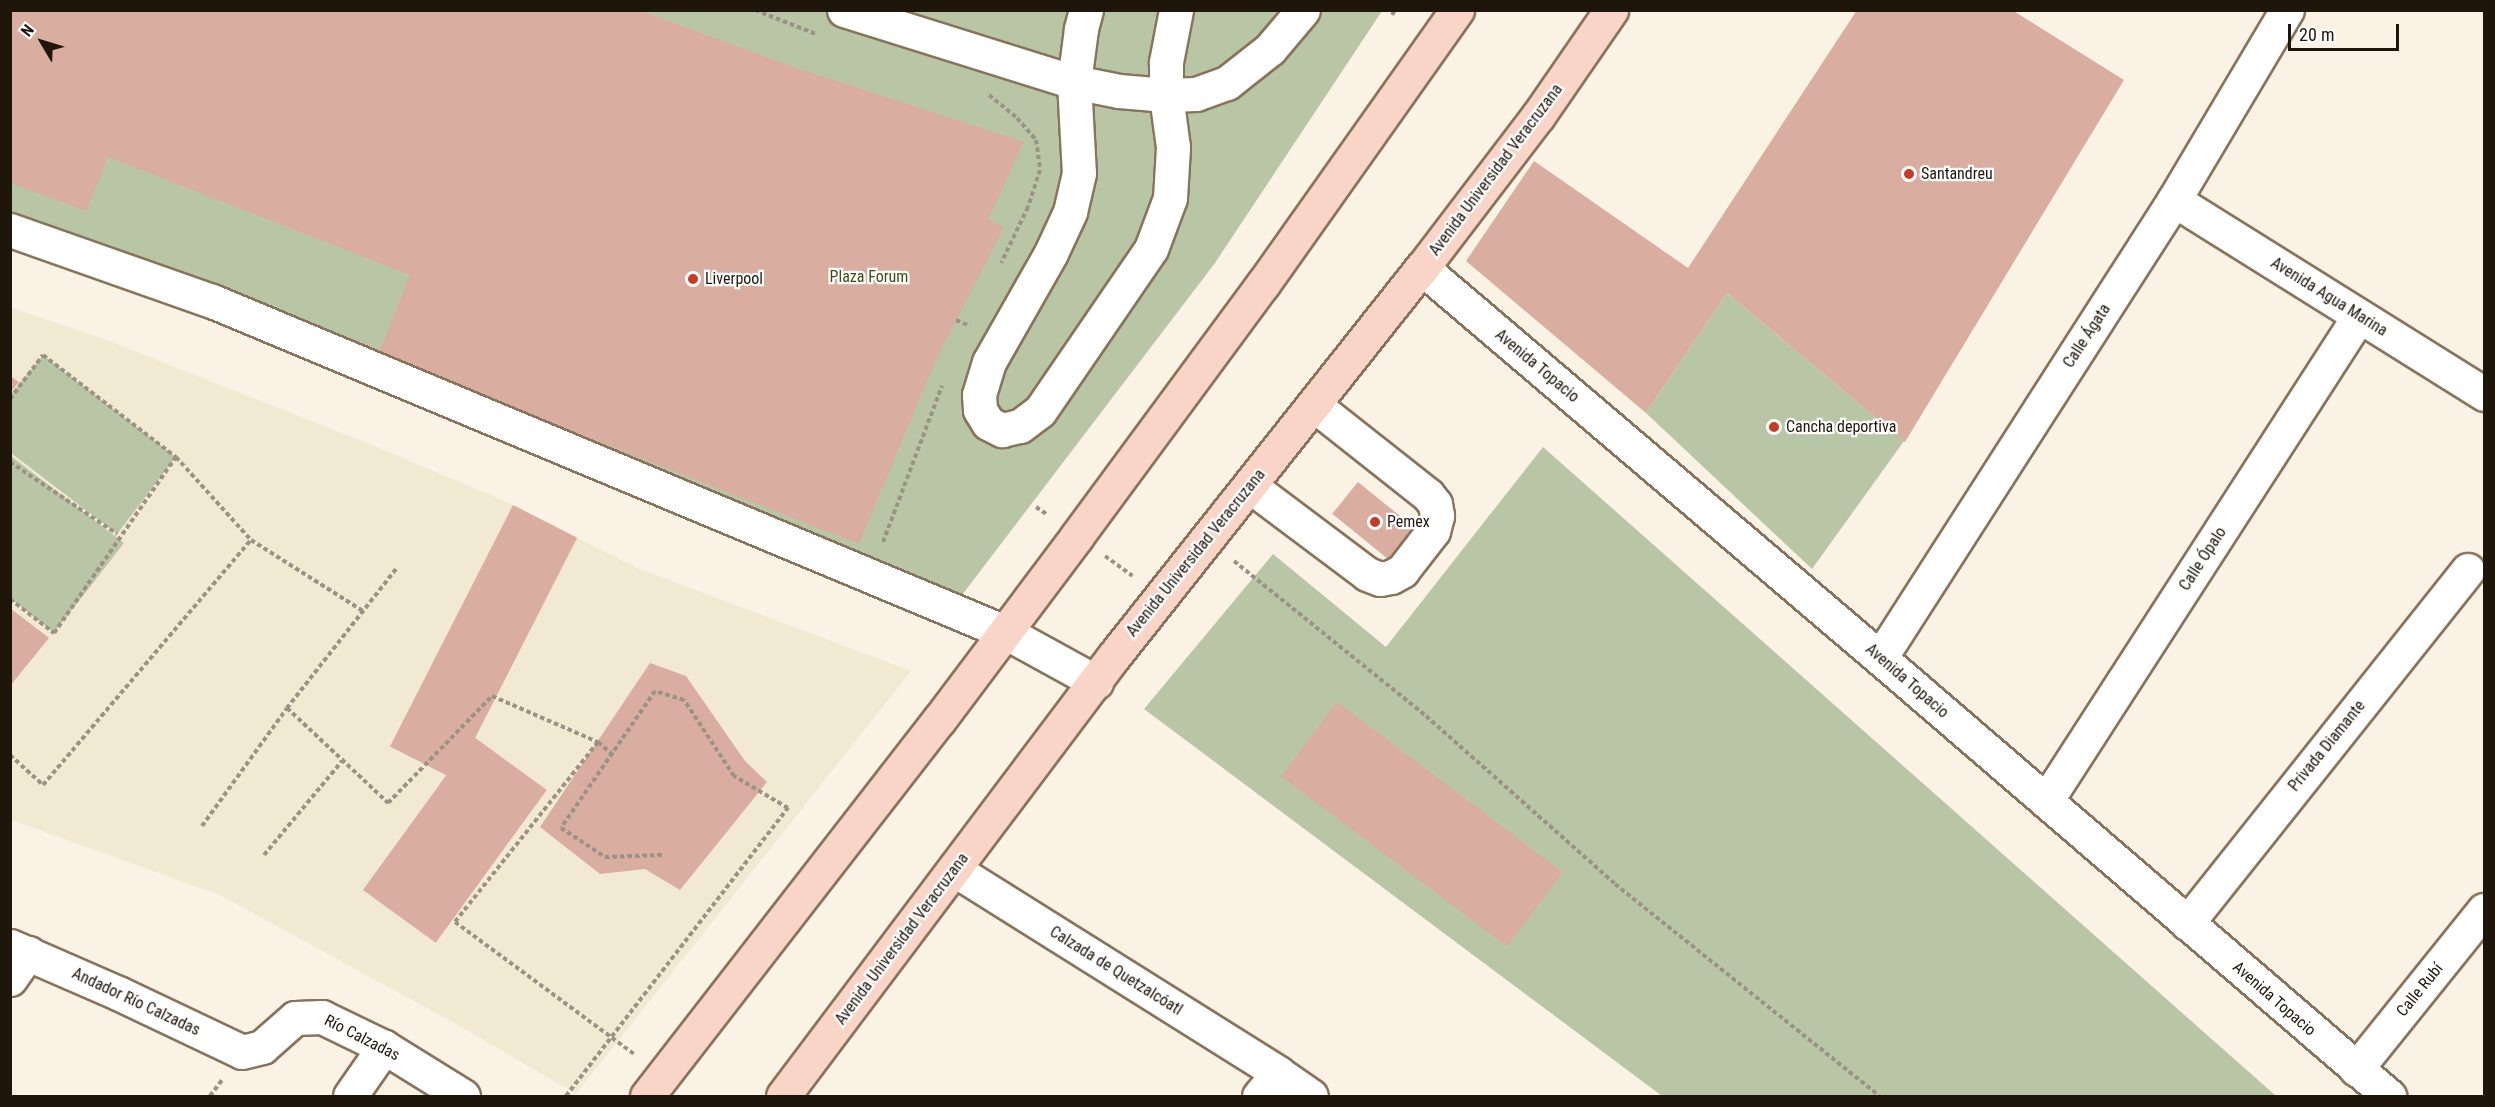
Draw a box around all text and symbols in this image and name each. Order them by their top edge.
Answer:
north arrow [12,12,72,72]
scale bar [2291,12,2402,50]
text: N [17,21,38,40]
text: 20 m [2299,24,2334,45]
street label: Avenida Universidad Veracruzana [1425,80,1567,260]
place label: Santandreu [1921,164,1993,184]
marker: Santandreu [1902,167,1916,181]
street label: Avenida Agua Marina [2267,253,2391,341]
park label: Plaza Forum [830,267,908,287]
place label: Liverpool [705,269,763,289]
marker: Liverpool [686,272,700,286]
street label: Calle Ágata [2059,300,2115,372]
street label: Avenida Topacio [1491,325,1583,407]
place label: Cancha deportiva [1786,417,1896,437]
marker: Cancha deportiva [1767,420,1781,434]
street label: Avenida Universidad Veracruzana [1122,465,1270,641]
place label: Pemex [1387,512,1430,532]
marker: Pemex [1368,515,1382,529]
street label: Calle Ópalo [2175,524,2231,594]
street label: Avenida Topacio [1861,640,1953,722]
street label: Privada Diamante [2285,697,2369,795]
street label: Avenida Universidad Veracruzana [831,849,973,1029]
street label: Calzada de Quetzalcóatl [1046,922,1186,1020]
street label: Avenida Topacio [2228,958,2320,1040]
street label: Calle Rubí [2393,959,2447,1021]
street label: Andador Río Calzadas [69,964,203,1040]
street label: Río Calzadas [321,1011,403,1065]

